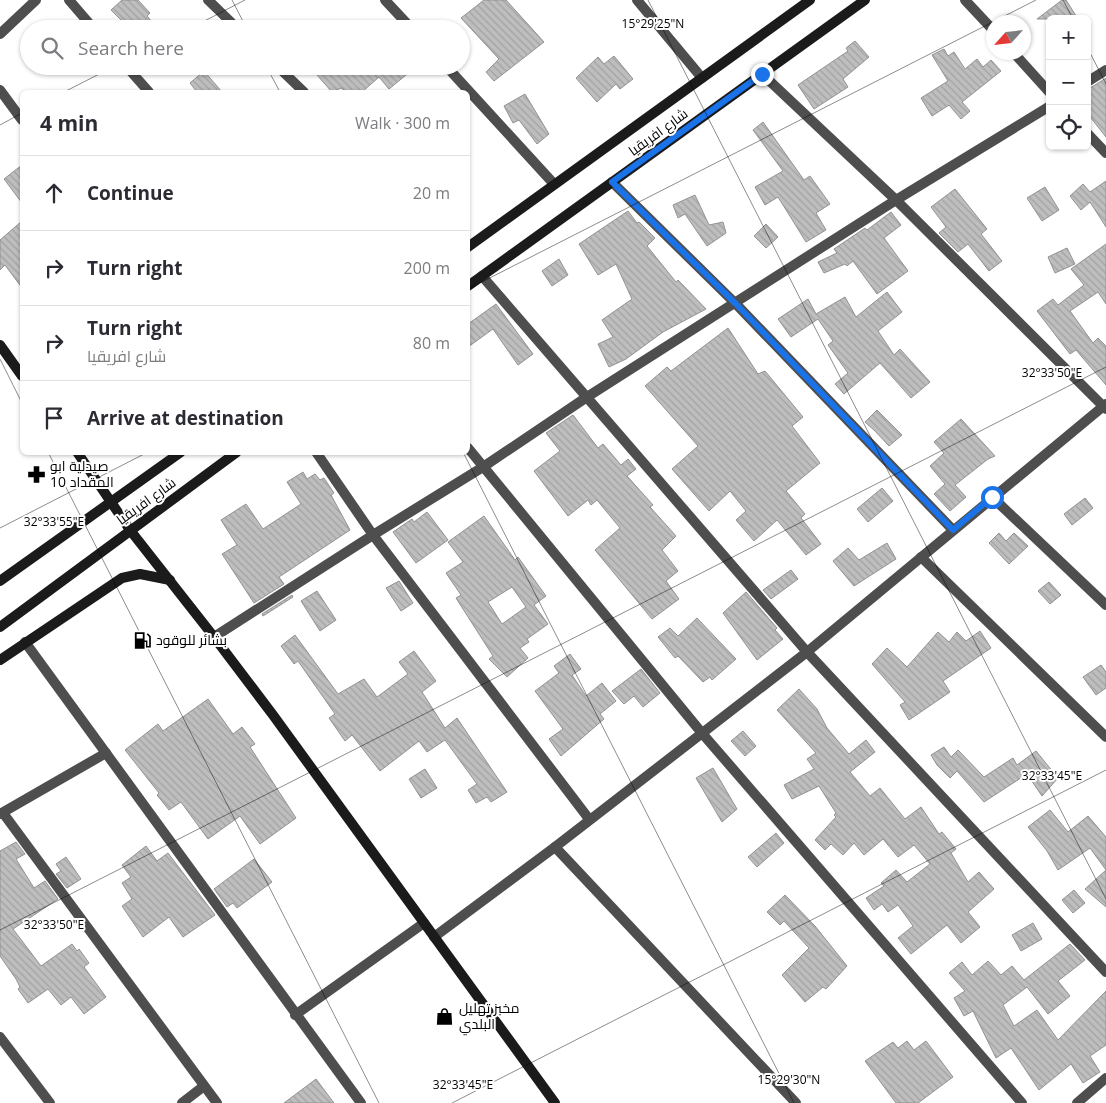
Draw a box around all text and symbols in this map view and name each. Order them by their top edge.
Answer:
text: 15°29'25"N [622,15,684,32]
north arrow [986,15,1031,60]
map controls [1046,15,1091,150]
button: + [1046,15,1091,60]
search box [20,20,470,75]
icon: search [38,34,66,62]
text: Search here [78,35,184,61]
button: − [1046,60,1091,105]
route end [751,63,774,86]
street label: شارع افريقيا [624,104,691,160]
button: locate [1046,105,1091,150]
text: 4 min [40,109,98,137]
text: Walk · 300 m [355,112,450,134]
icon: ahead [40,179,68,207]
text: Continue [87,180,174,206]
text: 20 m [413,182,450,204]
icon: right [40,254,68,282]
text: Turn right [87,255,182,281]
text: 200 m [404,257,450,279]
text: Turn right [87,315,182,341]
icon: right [40,329,68,357]
text: 80 m [413,332,450,354]
text: شارع افريقيا [87,345,166,367]
text: 32°33'50"E [1022,364,1082,381]
icon: arrive [40,404,68,432]
text: Arrive at destination [87,405,284,431]
place label: صيدلية ابو المقداد 10 [50,456,114,491]
pharmacy icon: صيدلية ابو المقداد 10 [26,464,46,484]
street label: شارع افريقيا [112,473,179,529]
route start [981,486,1004,509]
text: 32°33'55"E [24,513,84,530]
fuel station icon: بشائر للوقود [132,630,152,650]
place label: بشائر للوقود [156,630,227,649]
text: 32°33'45"E [1022,767,1082,784]
text: 32°33'50"E [24,916,84,933]
place label: مخبز تهليل البلدي [459,998,520,1036]
shop icon: مخبز تهليل البلدي [435,1006,455,1026]
text: 15°29'30"N [758,1071,820,1088]
text: 32°33'45"E [433,1076,493,1093]

